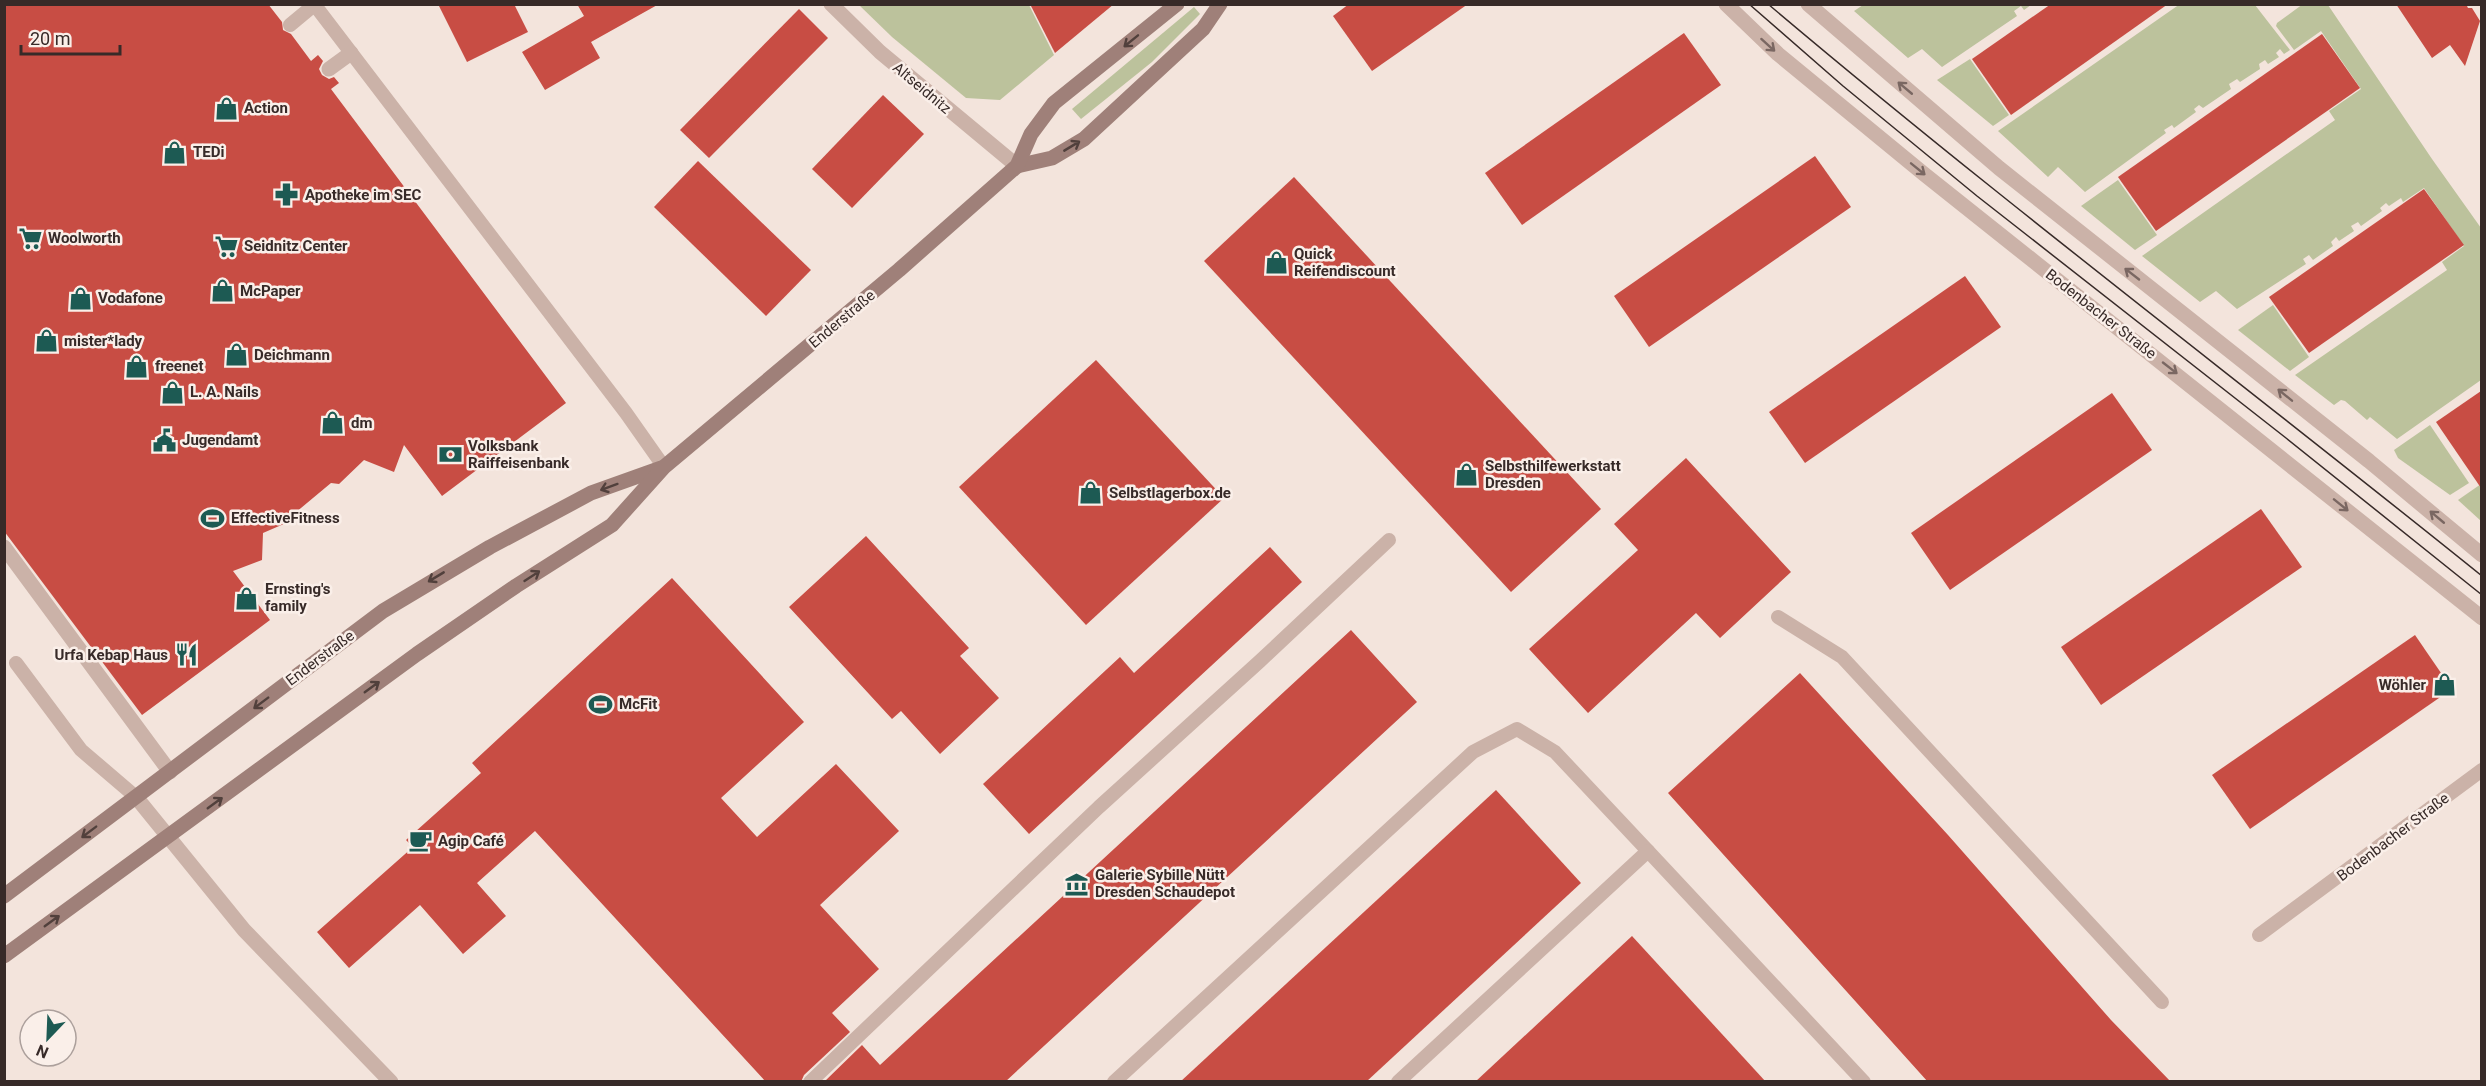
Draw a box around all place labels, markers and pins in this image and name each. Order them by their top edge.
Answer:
shop icon: Action [213,95,239,121]
place label: Action [244,99,288,117]
shop icon: TEDi [162,139,188,165]
place label: TEDi [193,143,224,161]
pharmacy icon: Apotheke im SEC [274,182,300,208]
place label: Apotheke im SEC [305,186,421,204]
supermarket icon: Woolworth [17,225,43,251]
place label: Woolworth [48,229,121,247]
supermarket icon: Seidnitz Center [213,233,239,259]
place label: Seidnitz Center [244,237,348,255]
place label: Quick Reifendiscount [1294,245,1396,280]
shop icon: Quick Reifendiscount [1263,250,1289,276]
shop icon: McPaper [209,278,235,304]
place label: McPaper [240,282,301,300]
shop icon: Vodafone [67,285,93,311]
place label: Vodafone [98,289,163,307]
shop icon: mister*lady [33,328,59,354]
place label: mister*lady [64,332,143,350]
shop icon: Deichmann [223,342,249,368]
place label: Deichmann [254,346,330,364]
shop icon: freenet [124,353,150,379]
place label: freenet [155,357,204,375]
shop icon: L. A. Nails [159,379,185,405]
place label: L. A. Nails [190,383,259,401]
shop icon: dm [320,410,346,436]
place label: dm [351,414,372,432]
public building icon: Jugendamt [151,427,177,453]
place label: Jugendamt [182,431,258,449]
place label: Volksbank Raiffeisenbank [468,437,570,472]
bank icon: Volksbank Raiffeisenbank [437,442,463,468]
place label: Selbsthilfewerkstatt Dresden [1485,457,1621,492]
shop icon: Selbsthilfewerkstatt Dresden [1454,462,1480,488]
shop icon: Selbstlagerbox.de [1078,480,1104,506]
place label: Selbstlagerbox.de [1109,484,1231,502]
sports icon: EffectiveFitness [200,505,226,531]
place label: EffectiveFitness [231,509,340,527]
place label: Ernsting's family [265,580,331,615]
shop icon: Ernsting's family [234,585,260,611]
restaurant icon: Urfa Kebap Haus [173,642,199,668]
place label: Urfa Kebap Haus [55,646,168,664]
shop icon: Wöhler [2431,672,2457,698]
place label: Wöhler [2379,676,2426,694]
sports icon: McFit [588,691,614,717]
place label: McFit [619,695,657,713]
cafe icon: Agip Café [407,828,433,854]
place label: Agip Café [438,832,504,850]
place label: Galerie Sybille Nütt Dresden Schaudepot [1095,866,1235,901]
museum icon: Galerie Sybille Nütt Dresden Schaudepot [1064,871,1090,897]

